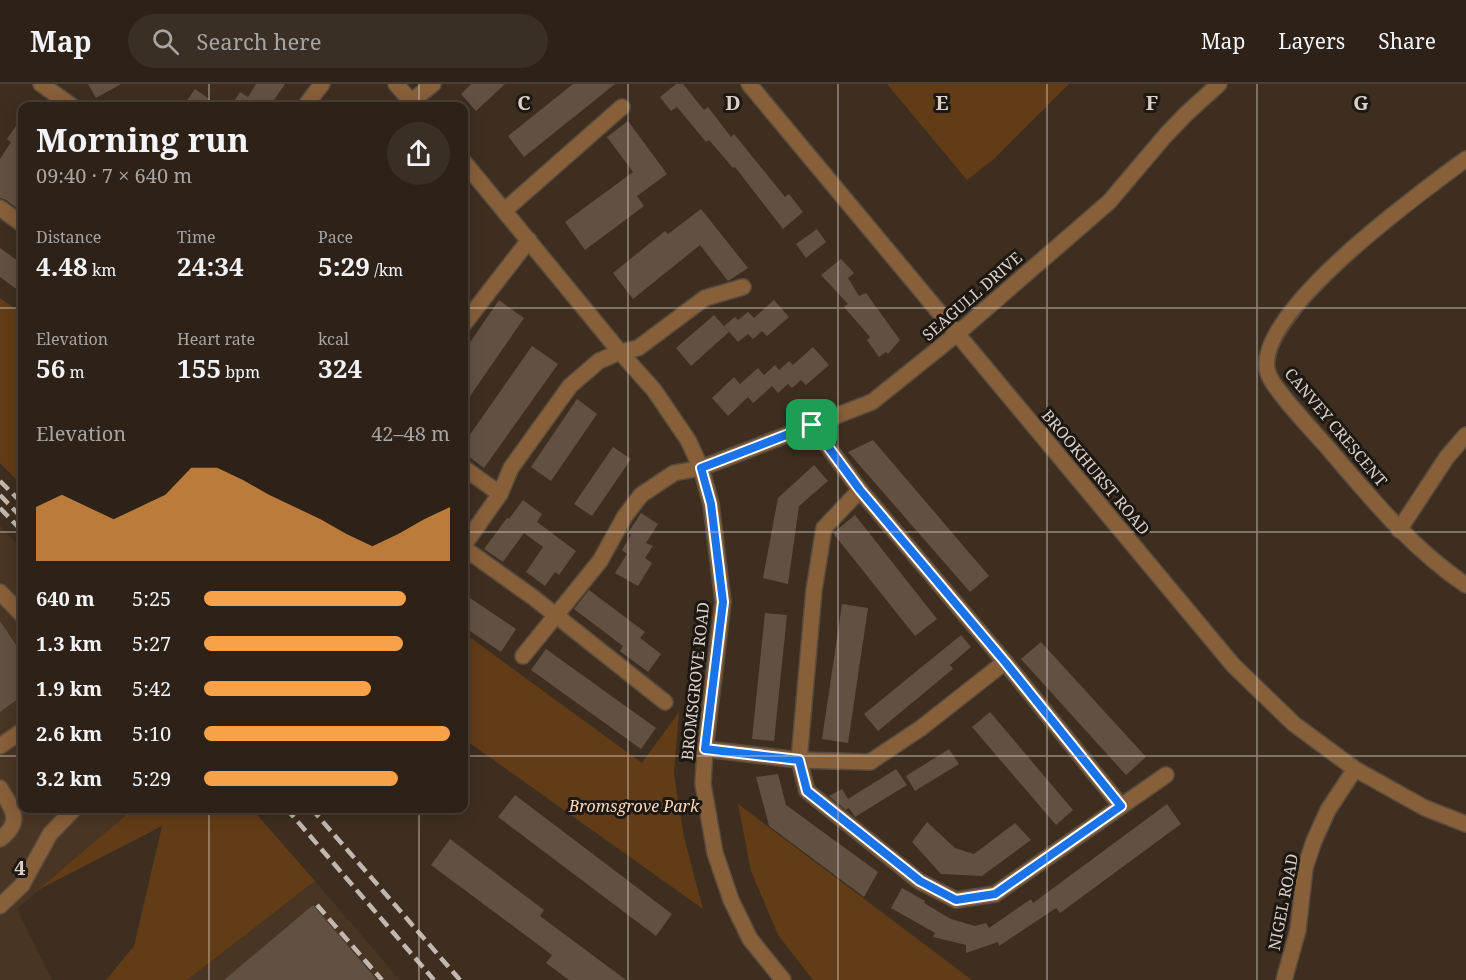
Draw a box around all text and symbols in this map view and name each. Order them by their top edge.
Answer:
search box [128,14,548,68]
text: Map [30,22,92,60]
icon: search [149,25,182,58]
text: Search here [197,26,321,56]
text: Map [1201,27,1245,55]
text: Layers [1278,27,1345,55]
text: Share [1378,27,1436,55]
text: C [517,89,531,116]
text: D [725,89,741,116]
text: E [935,89,949,116]
text: F [1146,89,1158,116]
text: G [1353,89,1369,116]
text: Morning run [36,117,249,162]
button: share [387,122,450,185]
text: 09:40 · 7 × 640 m [36,162,192,189]
text: Distance [36,226,101,248]
text: Time [177,226,216,248]
text: Pace [318,226,353,248]
street label: SEAGULL DRIVE [917,247,1027,345]
text: 4.48 [36,248,88,284]
text: 24:34 [177,248,244,284]
text: 5:29 [318,248,370,284]
text: km [88,259,116,281]
text: /km [370,259,403,281]
text: Elevation [36,328,108,350]
text: Heart rate [177,328,255,350]
text: kcal [318,328,349,350]
text: 56 [36,350,65,386]
text: 155 [177,350,221,386]
text: 324 [318,350,362,386]
text: m [65,361,85,383]
text: bpm [221,361,260,383]
street label: CANVEY CRESCENT [1280,363,1392,491]
pin [786,399,837,450]
street label: BROOKHURST ROAD [1037,405,1155,539]
icon: arrive [795,408,828,441]
text: Elevation [36,420,126,447]
text: 42–48 m [371,420,450,447]
text: 640 m [36,585,95,612]
text: 5:25 [132,585,171,612]
street label: BROMSGROVE ROAD [676,601,714,761]
text: 1.3 km [36,630,102,657]
text: 5:27 [132,630,171,657]
text: 1.9 km [36,675,102,702]
text: 5:42 [132,675,171,702]
text: 2.6 km [36,720,102,747]
text: 5:10 [132,720,171,747]
text: 3.2 km [36,765,102,792]
text: 5:29 [132,765,171,792]
park label: Bromsgrove Park [568,795,700,817]
street label: NIGEL ROAD [1263,852,1303,952]
text: 4 [14,854,26,881]

